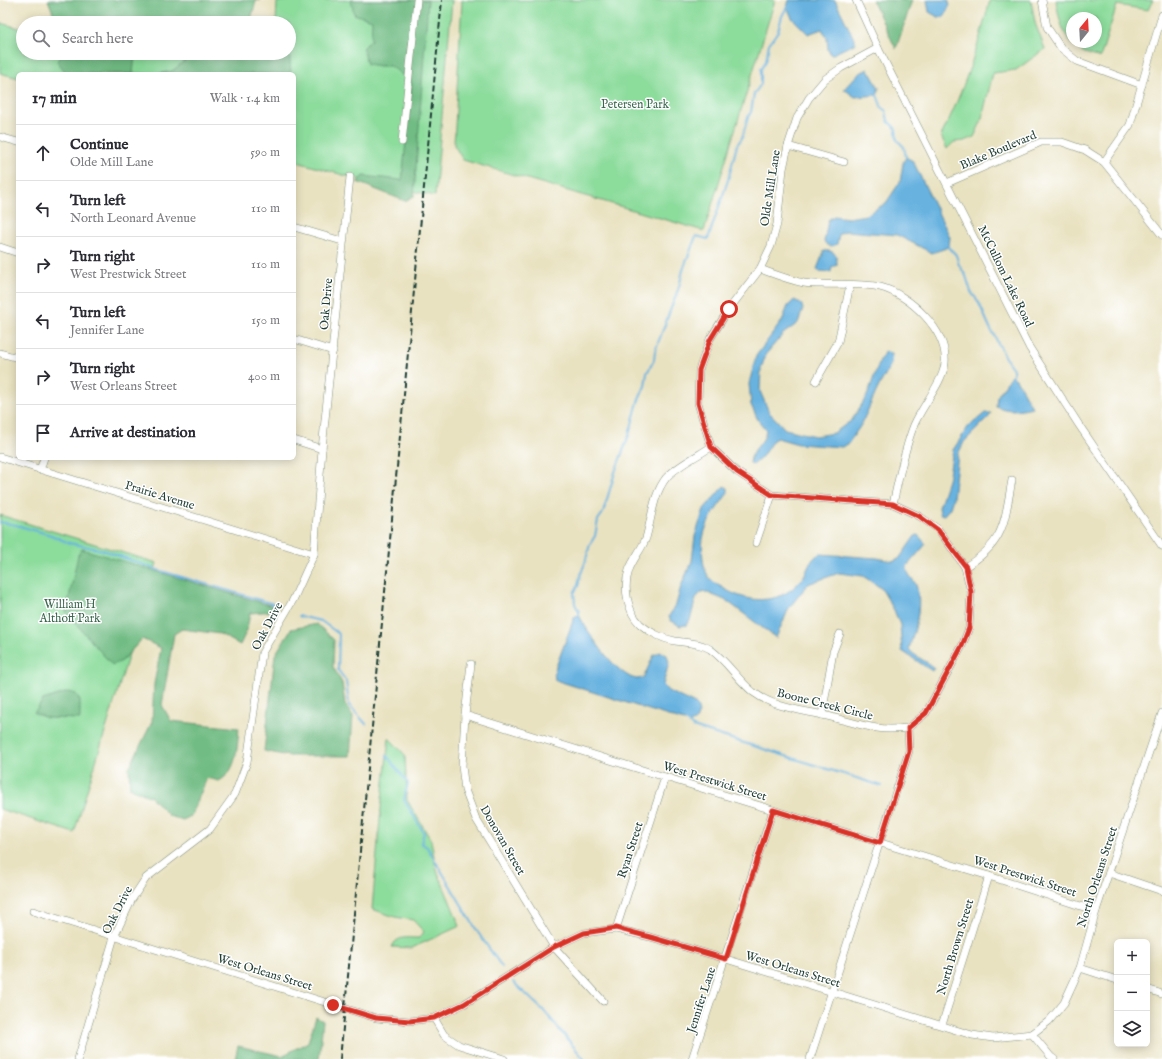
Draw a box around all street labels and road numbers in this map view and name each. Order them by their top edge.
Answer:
street label: Blake Boulevard [958,127,1039,173]
street label: Olde Mill Lane [757,148,784,227]
street label: McCullom Lake Road [974,223,1037,330]
street label: Oak Drive [317,277,336,331]
street label: Prairie Avenue [123,478,197,513]
street label: Oak Drive [249,599,287,653]
street label: Boone Creek Circle [775,685,875,724]
street label: West Prestwick Street [661,759,768,804]
street label: Donovan Street [477,803,529,878]
street label: Ryan Street [614,820,647,880]
street label: North Orleans Street [1074,825,1121,930]
street label: West Prestwick Street [971,853,1078,900]
street label: Oak Drive [99,883,136,937]
street label: North Brown Street [934,897,977,997]
street label: West Orleans Street [744,948,842,991]
street label: West Orleans Street [216,951,314,994]
street label: Jennifer Lane [683,965,720,1037]

